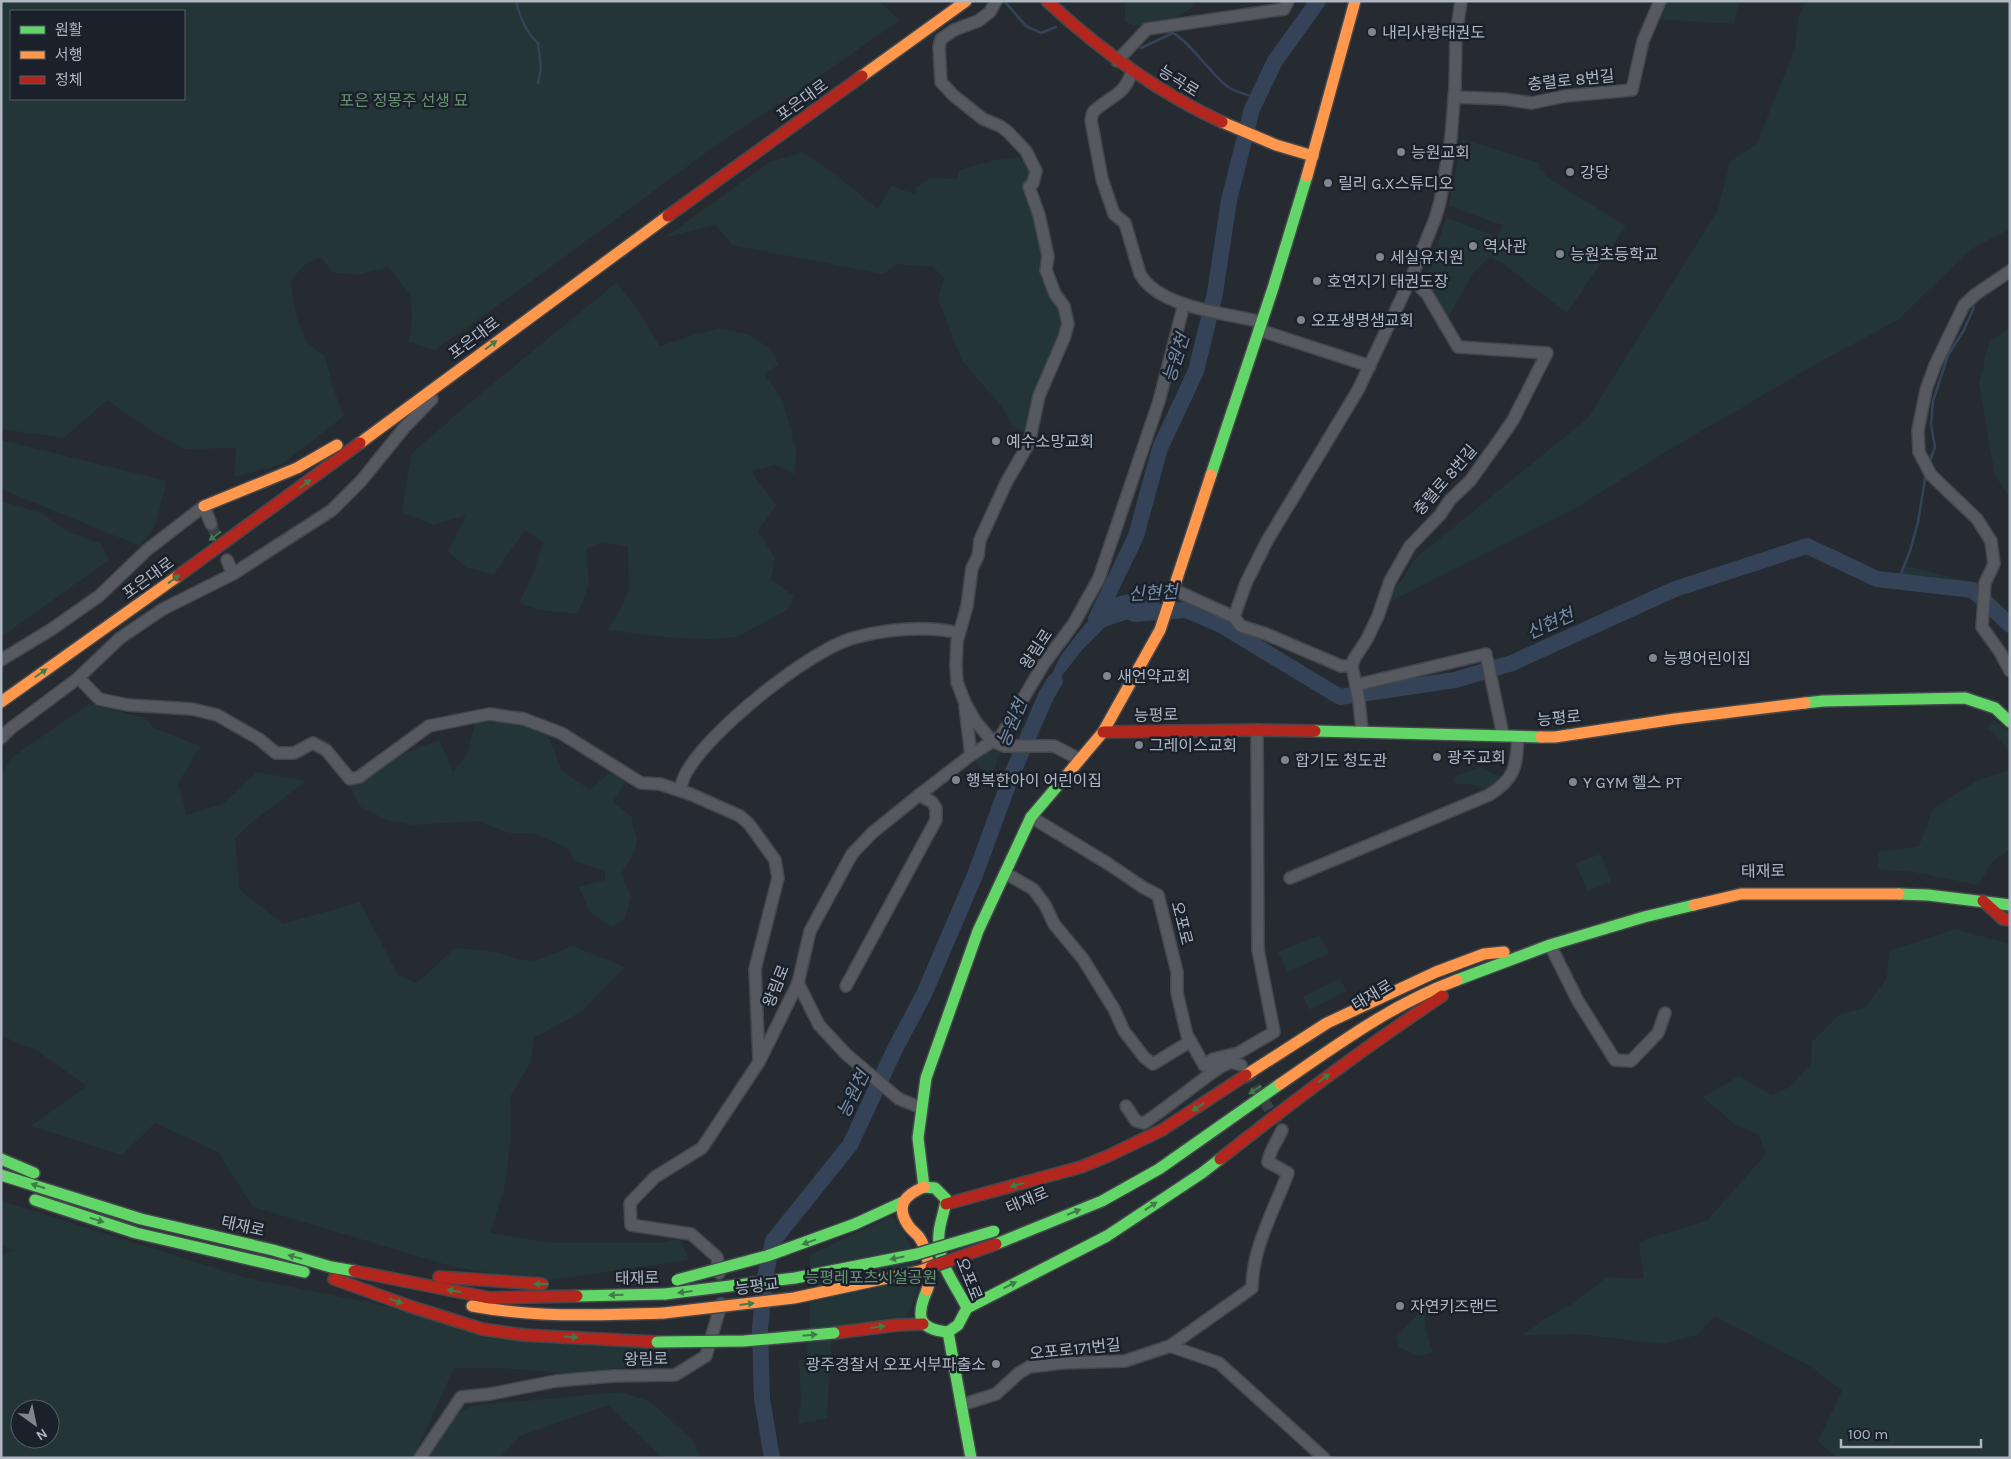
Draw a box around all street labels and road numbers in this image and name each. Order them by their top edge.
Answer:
street label: 능곡로 [1155,61,1203,101]
street label: 충렬로 8번길 [1527,66,1615,94]
street label: 포은대로 [773,75,832,125]
street label: 포은대로 [445,313,503,363]
street label: 충렬로 8번길 [1409,441,1481,519]
street label: 포은대로 [119,553,178,603]
street label: 왕림로 [1016,625,1056,673]
street label: 능평로 [1134,705,1179,725]
street label: 능평로 [1536,707,1582,729]
street label: 태재로 [1741,861,1786,881]
street label: 오포로 [1167,899,1197,947]
street label: 왕림로 [759,962,793,1010]
street label: 태재로 [1348,975,1396,1015]
street label: 태재로 [1003,1183,1051,1217]
street label: 태재로 [219,1212,267,1240]
street label: 오포로 [952,1255,986,1303]
street label: 태재로 [615,1268,660,1288]
street label: 능평교 [734,1274,780,1298]
street label: 오포로171번길 [1028,1335,1122,1363]
street label: 왕림로 [624,1349,669,1369]

